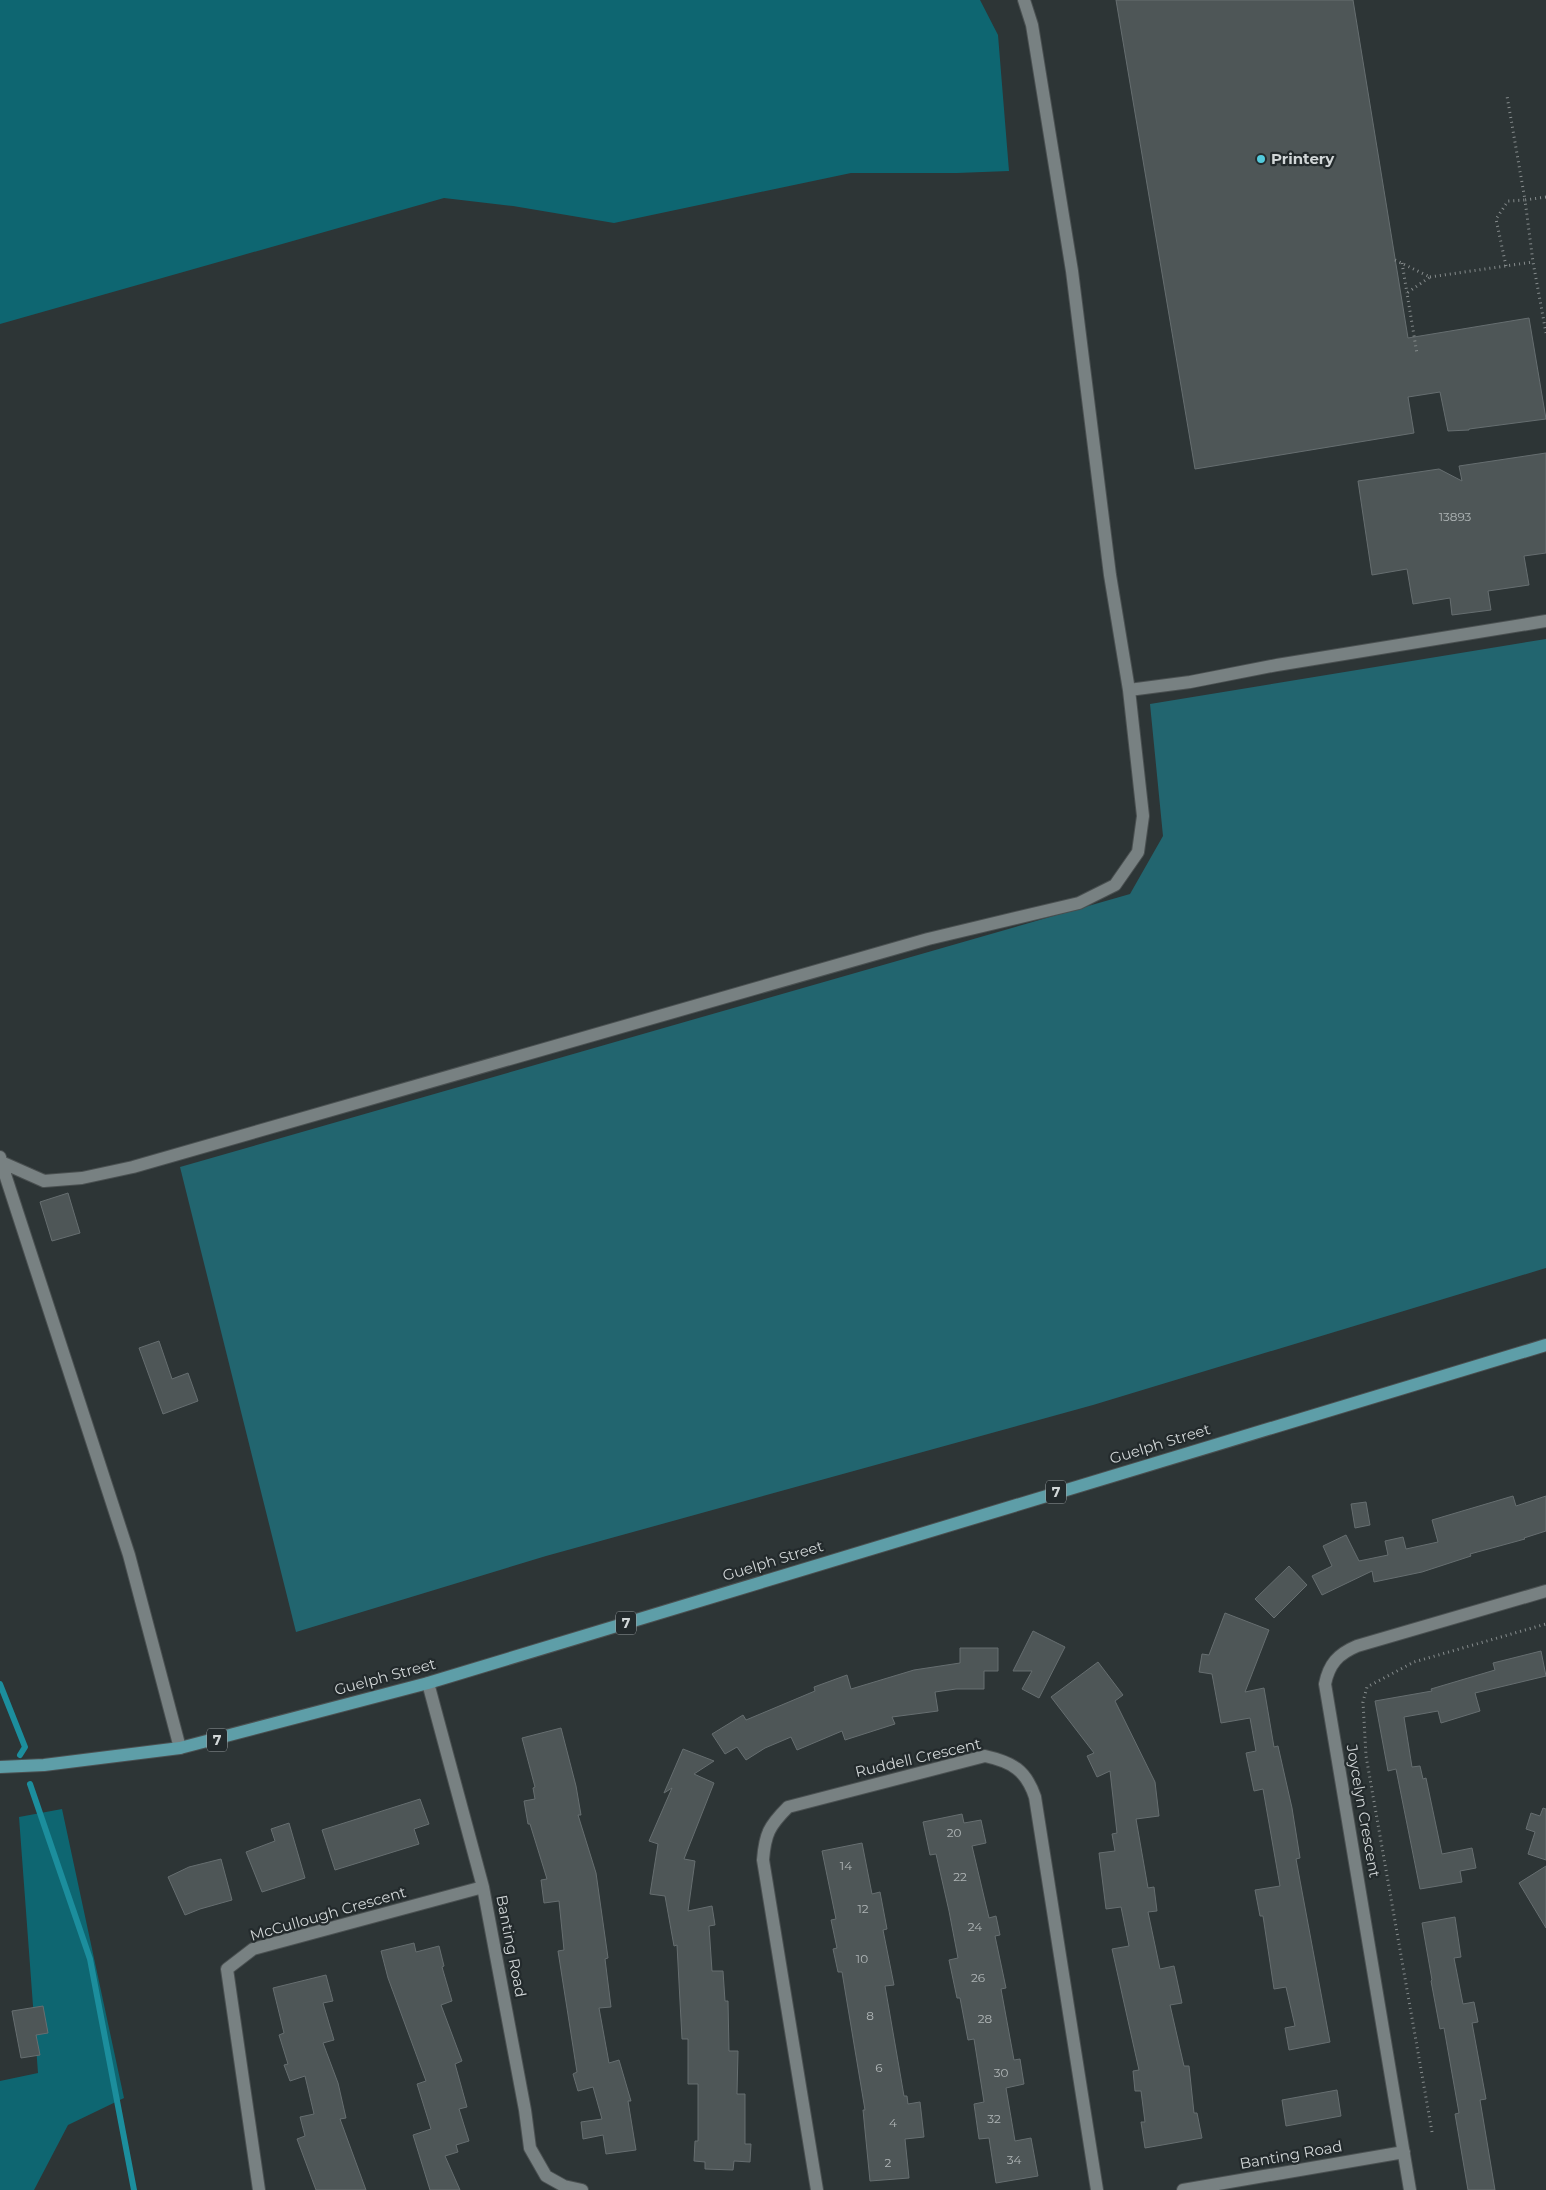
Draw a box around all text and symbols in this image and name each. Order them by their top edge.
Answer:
place label: Printery [1271,149,1335,168]
marker: Printery [1255,153,1267,165]
house number: 13893 [1439,509,1472,524]
street label: Guelph Street [1107,1419,1213,1468]
road number: 7 [1046,1480,1066,1504]
street label: Guelph Street [720,1536,826,1585]
road number: 7 [616,1612,636,1635]
street label: Guelph Street [332,1654,438,1699]
road number: 7 [207,1728,227,1752]
street label: Ruddell Crescent [853,1734,983,1781]
street label: Joycelyn Crescent [1342,1742,1385,1879]
house number: 20 [947,1825,961,1840]
house number: 14 [840,1858,852,1873]
house number: 22 [953,1869,967,1884]
street label: McCullough Crescent [248,1882,408,1945]
street label: Banting Road [492,1893,531,1999]
house number: 12 [857,1901,869,1916]
house number: 24 [968,1919,982,1934]
house number: 10 [856,1951,868,1966]
house number: 26 [971,1970,985,1985]
house number: 8 [866,2008,874,2023]
house number: 28 [978,2011,993,2026]
house number: 6 [875,2060,883,2075]
house number: 30 [994,2065,1008,2080]
house number: 32 [987,2111,1001,2126]
house number: 4 [889,2115,897,2130]
street label: Banting Road [1238,2136,1344,2173]
house number: 34 [1007,2152,1021,2167]
house number: 2 [885,2155,892,2170]

